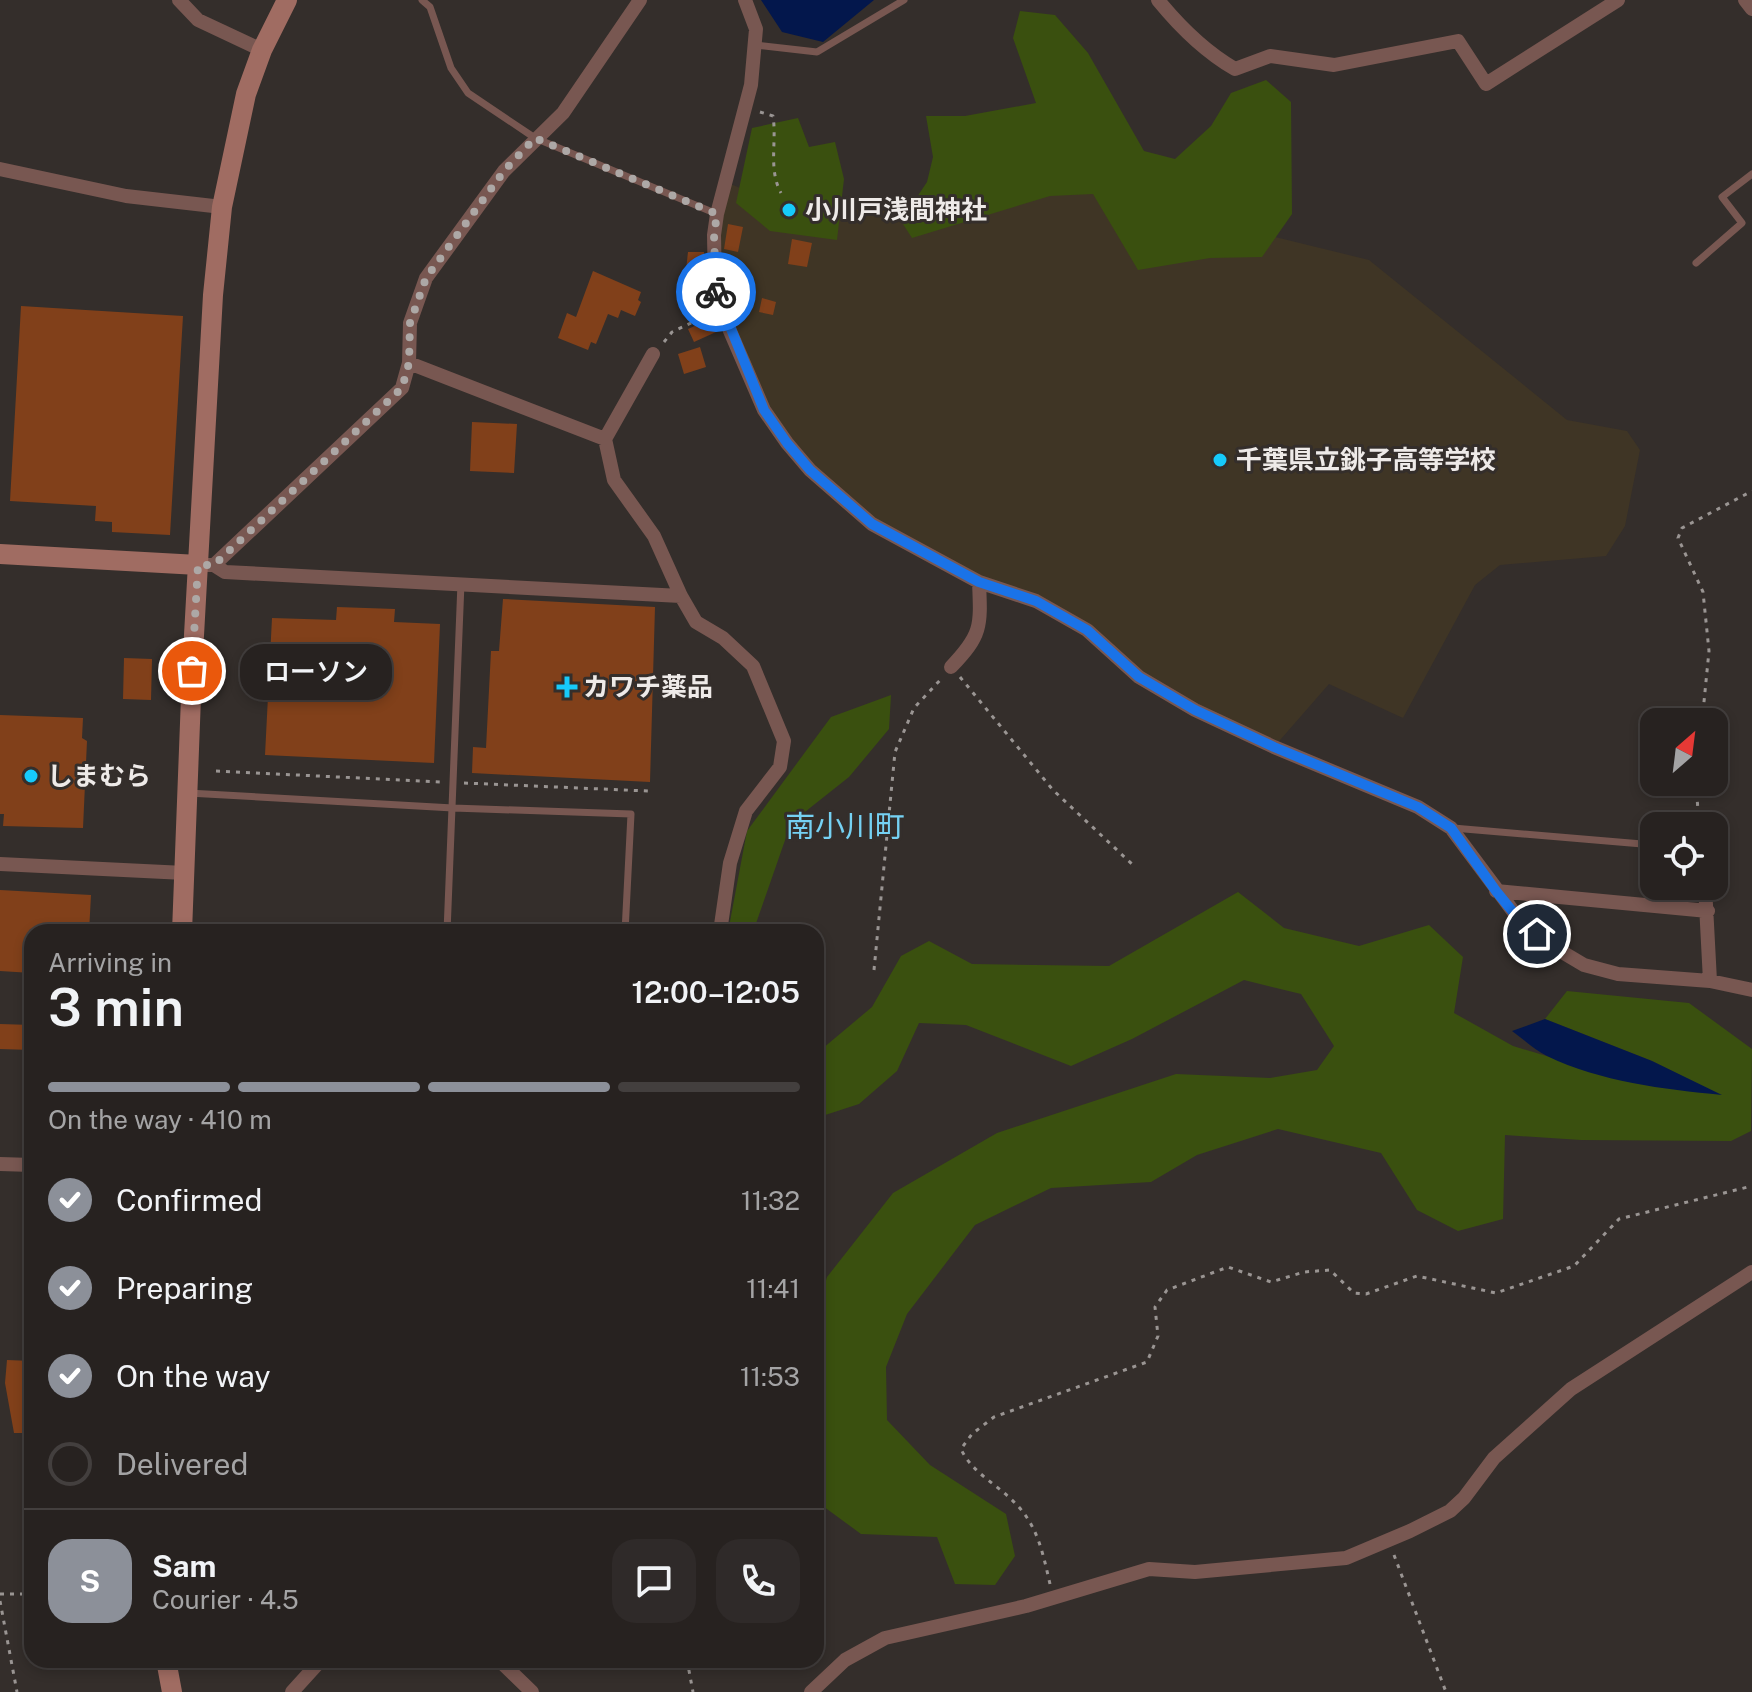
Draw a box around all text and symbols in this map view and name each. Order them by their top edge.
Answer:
place label: 小川戸浅間神社 [805,194,987,225]
marker: 小川戸浅間神社 [780,201,798,219]
courier [676,252,756,332]
icon: bike [694,270,738,314]
place label: 千葉県立銚子高等学校 [1236,444,1496,475]
marker: 千葉県立銚子高等学校 [1211,451,1229,469]
pin [158,637,226,705]
callout: ローソン [240,643,392,699]
icon: bag [170,649,214,693]
text: ローソン [264,656,368,687]
place label: カワチ薬品 [583,671,713,702]
marker: カワチ薬品 [558,678,576,696]
north arrow [1640,708,1728,796]
map controls [1640,708,1728,900]
place label: しまむら [47,760,151,791]
marker: しまむら [22,767,40,785]
district label: 南小川町 [785,808,905,844]
button: locate [1640,812,1728,900]
pin [1503,900,1571,968]
icon: home [1515,912,1559,956]
text: Arriving in [48,947,172,978]
text: 12:00–12:05 [631,974,800,1010]
text: 3 min [48,977,184,1038]
text: On the way · 410 m [48,1104,272,1135]
icon: check [48,1178,92,1222]
text: Confirmed [116,1182,262,1218]
text: 11:32 [741,1185,800,1216]
icon: check [48,1266,92,1310]
text: Preparing [116,1270,253,1306]
text: 11:41 [746,1273,800,1304]
icon: check [48,1354,92,1398]
text: On the way [116,1358,270,1394]
text: 11:53 [740,1361,800,1392]
text: Delivered [116,1446,248,1482]
button: chat [612,1539,696,1623]
button: phone [716,1539,800,1623]
text: Sam [152,1548,216,1584]
text: S [80,1563,100,1599]
text: Courier · 4.5 [152,1584,299,1615]

